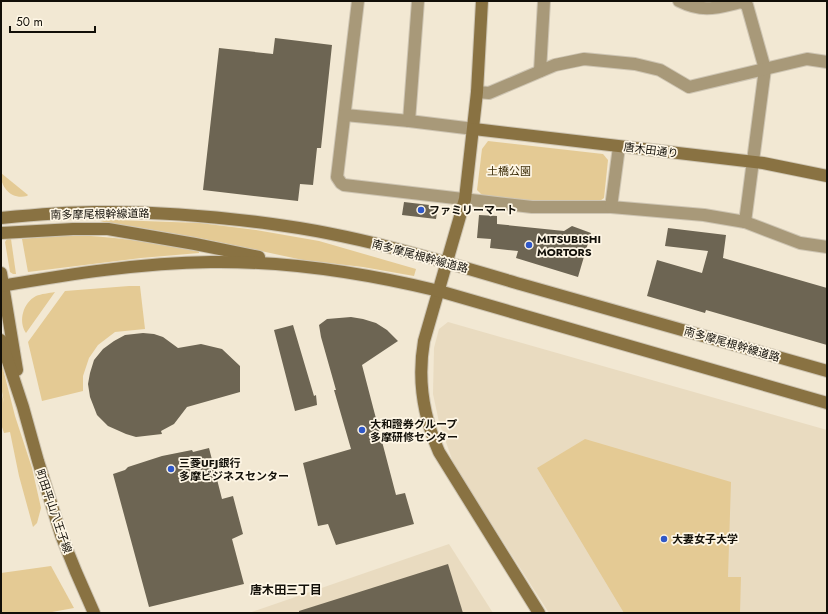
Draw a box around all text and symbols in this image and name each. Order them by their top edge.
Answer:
scale bar [10,8,95,34]
text: 50 m [16,13,43,31]
street label: 唐木田通り [623,139,679,161]
park label: 土橋公園 [487,163,531,179]
place label: ファミリーマート [429,202,517,218]
street label: 南多摩尾根幹線道路 [50,205,150,223]
marker: ファミリーマート [416,205,426,215]
place label: MITSUBISHI MORTORS [537,231,601,260]
street label: 南多摩尾根幹線道路 [370,235,470,277]
marker: MITSUBISHI MORTORS [524,240,534,250]
street label: 南多摩尾根幹線道路 [682,323,782,365]
place label: 大和證券グループ 多摩研修センター [370,416,458,445]
marker: 大和證券グループ 多摩研修センター [357,425,367,435]
place label: 三菱UFJ銀行 多摩ビジネスセンター [179,455,289,484]
marker: 三菱UFJ銀行 多摩ビジネスセンター [166,464,176,474]
street label: 町田平山八王子線 [32,467,76,555]
place label: 大妻女子大学 [672,531,738,547]
marker: 大妻女子大学 [659,534,669,544]
district label: 唐木田三丁目 [250,581,322,599]

